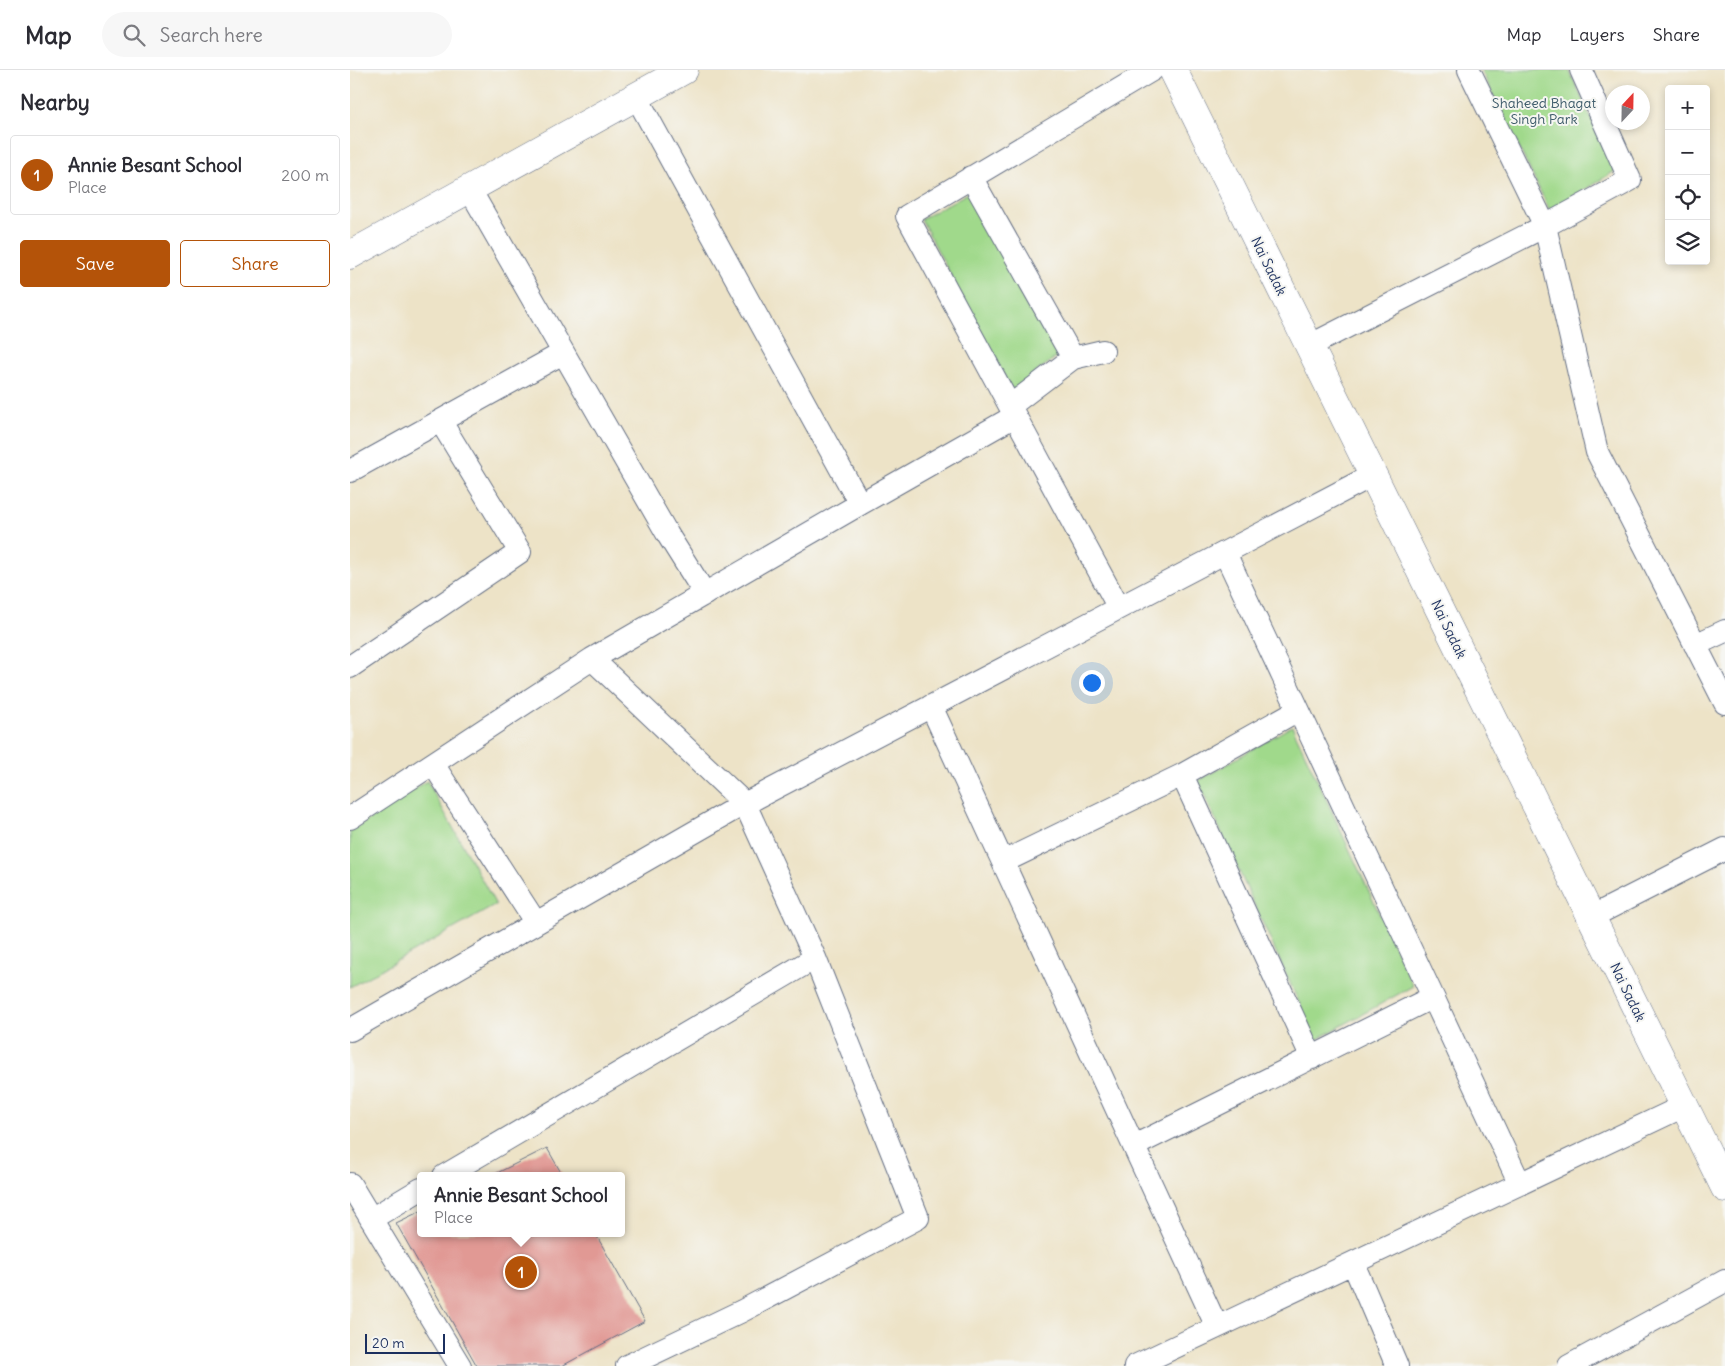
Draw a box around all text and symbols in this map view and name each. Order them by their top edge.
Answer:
search box [102,12,452,57]
text: Map [25,20,72,50]
icon: search [120,21,148,49]
text: Search here [160,23,263,47]
text: Map [1506,23,1541,46]
text: Layers [1569,23,1625,46]
text: Share [1653,23,1700,46]
north arrow [1605,85,1650,130]
map controls [1665,85,1710,265]
button: + [1665,85,1710,130]
text: Nearby [20,89,90,116]
park label: Shaheed Bhagat Singh Park [1492,94,1596,128]
button: − [1665,130,1710,175]
text: Annie Besant School [68,153,242,177]
text: 1 [34,165,40,185]
text: 200 m [281,165,329,185]
button: locate [1665,175,1710,220]
text: Place [68,177,107,197]
button: layers [1665,220,1710,265]
street label: Nai Sadak [1247,234,1291,298]
button: Save [20,240,170,287]
button: Share [180,240,330,287]
street label: Nai Sadak [1427,597,1471,661]
your location [1079,670,1105,696]
street label: Nai Sadak [1606,960,1650,1024]
popup [417,1172,625,1237]
text: Annie Besant School [434,1183,608,1207]
text: Place [434,1207,473,1227]
pin: 1 [505,1253,537,1291]
scale bar [365,1331,445,1354]
text: 20 m [372,1334,405,1352]

